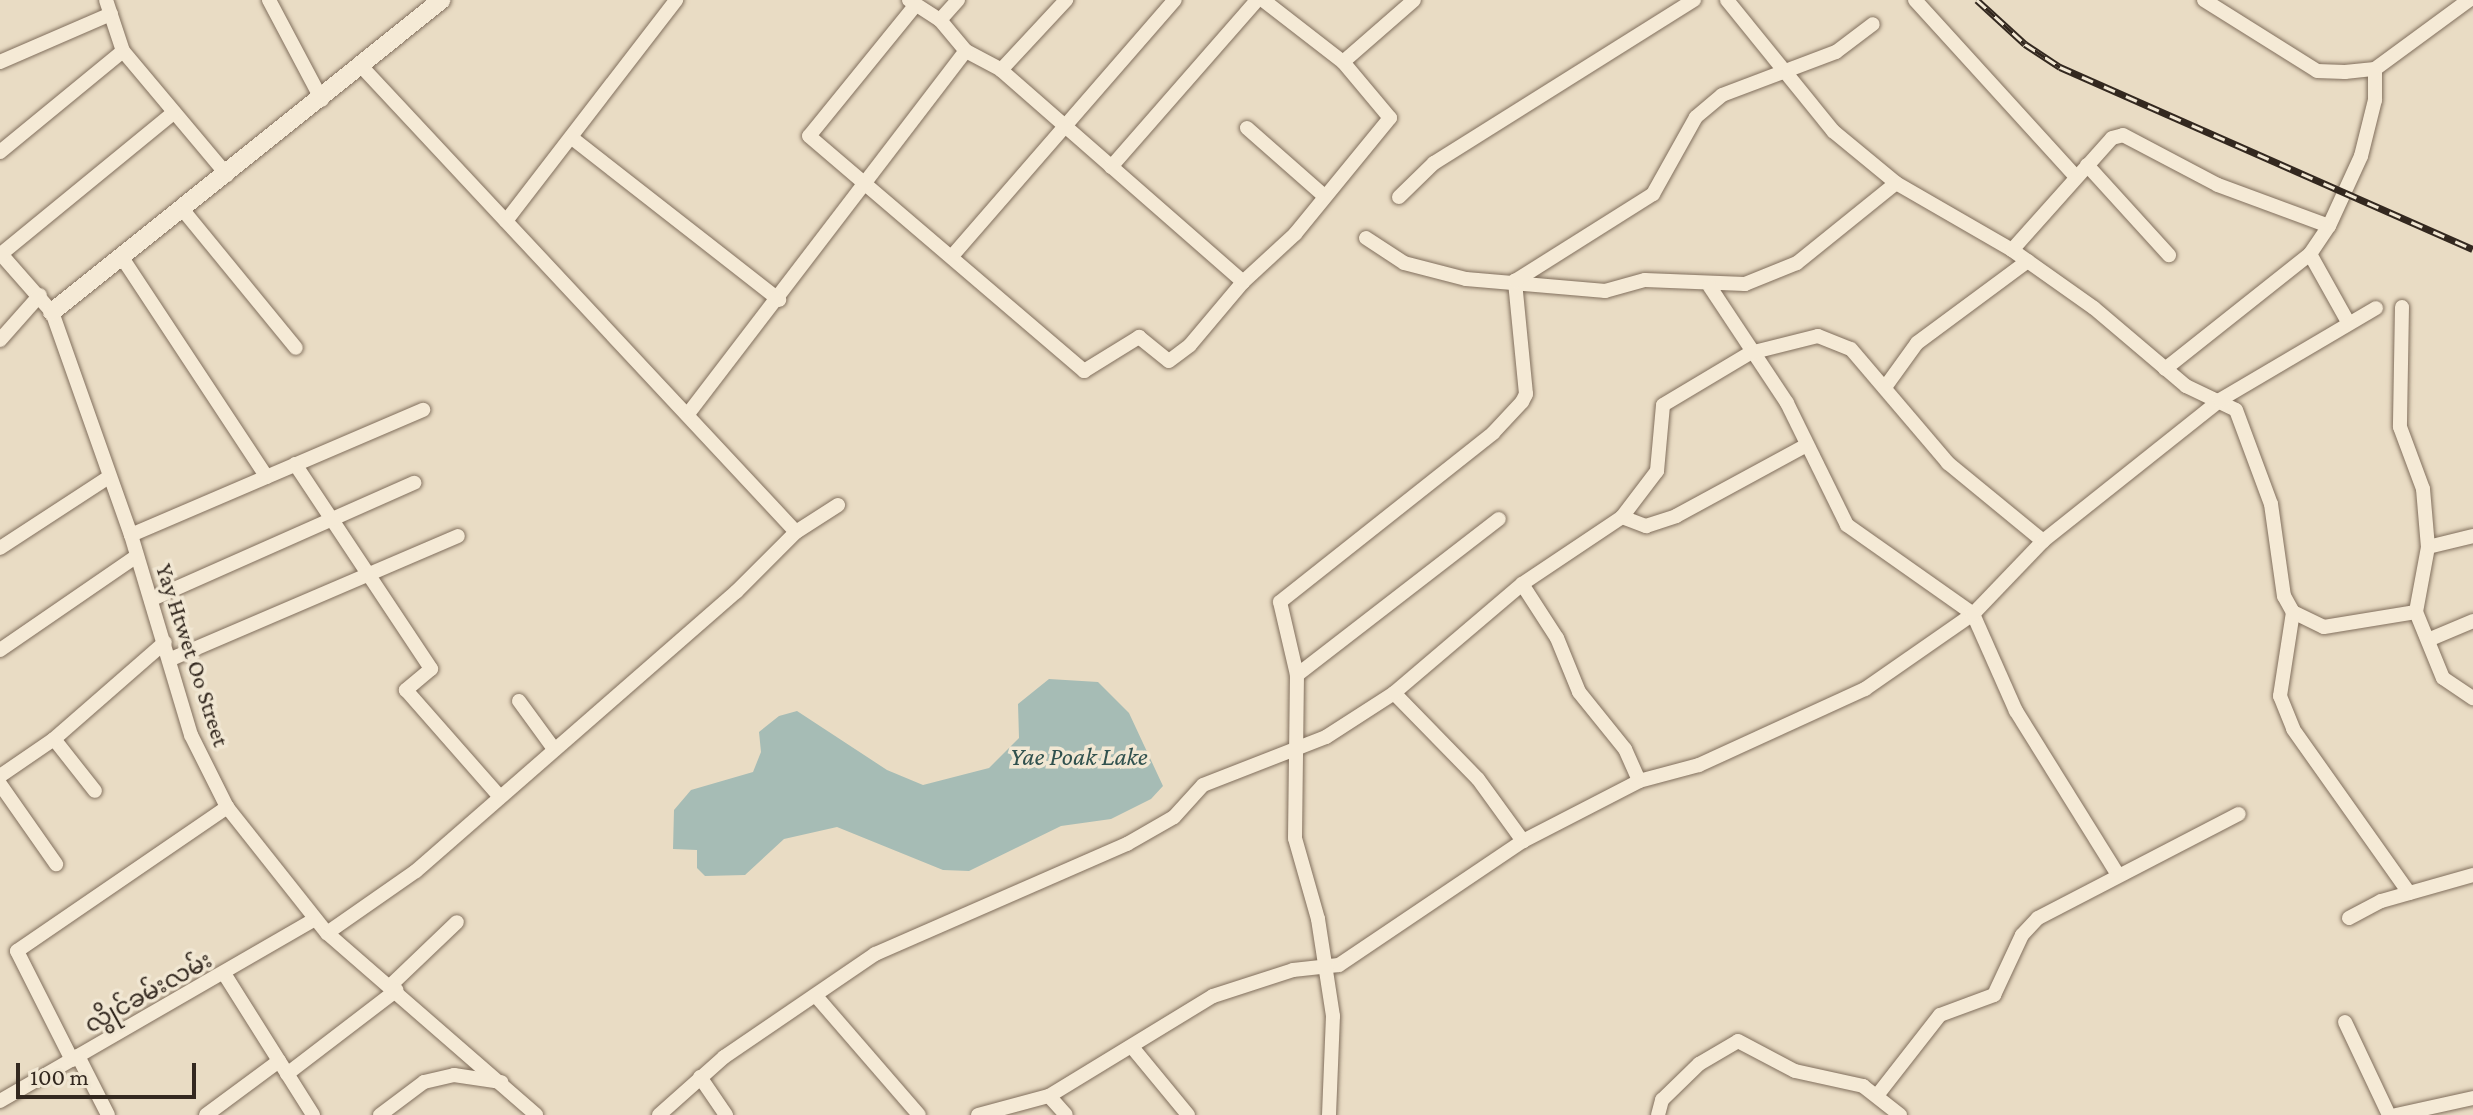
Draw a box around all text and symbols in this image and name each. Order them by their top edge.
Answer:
street label: Yay Htwet Oo Street [150,560,236,750]
water label: Yae Poak Lake [1010,741,1148,773]
street label: လွိုင်ခမ်းလမ်း [79,945,217,1039]
scale bar [20,1047,200,1097]
text: 100 m [30,1063,89,1090]

